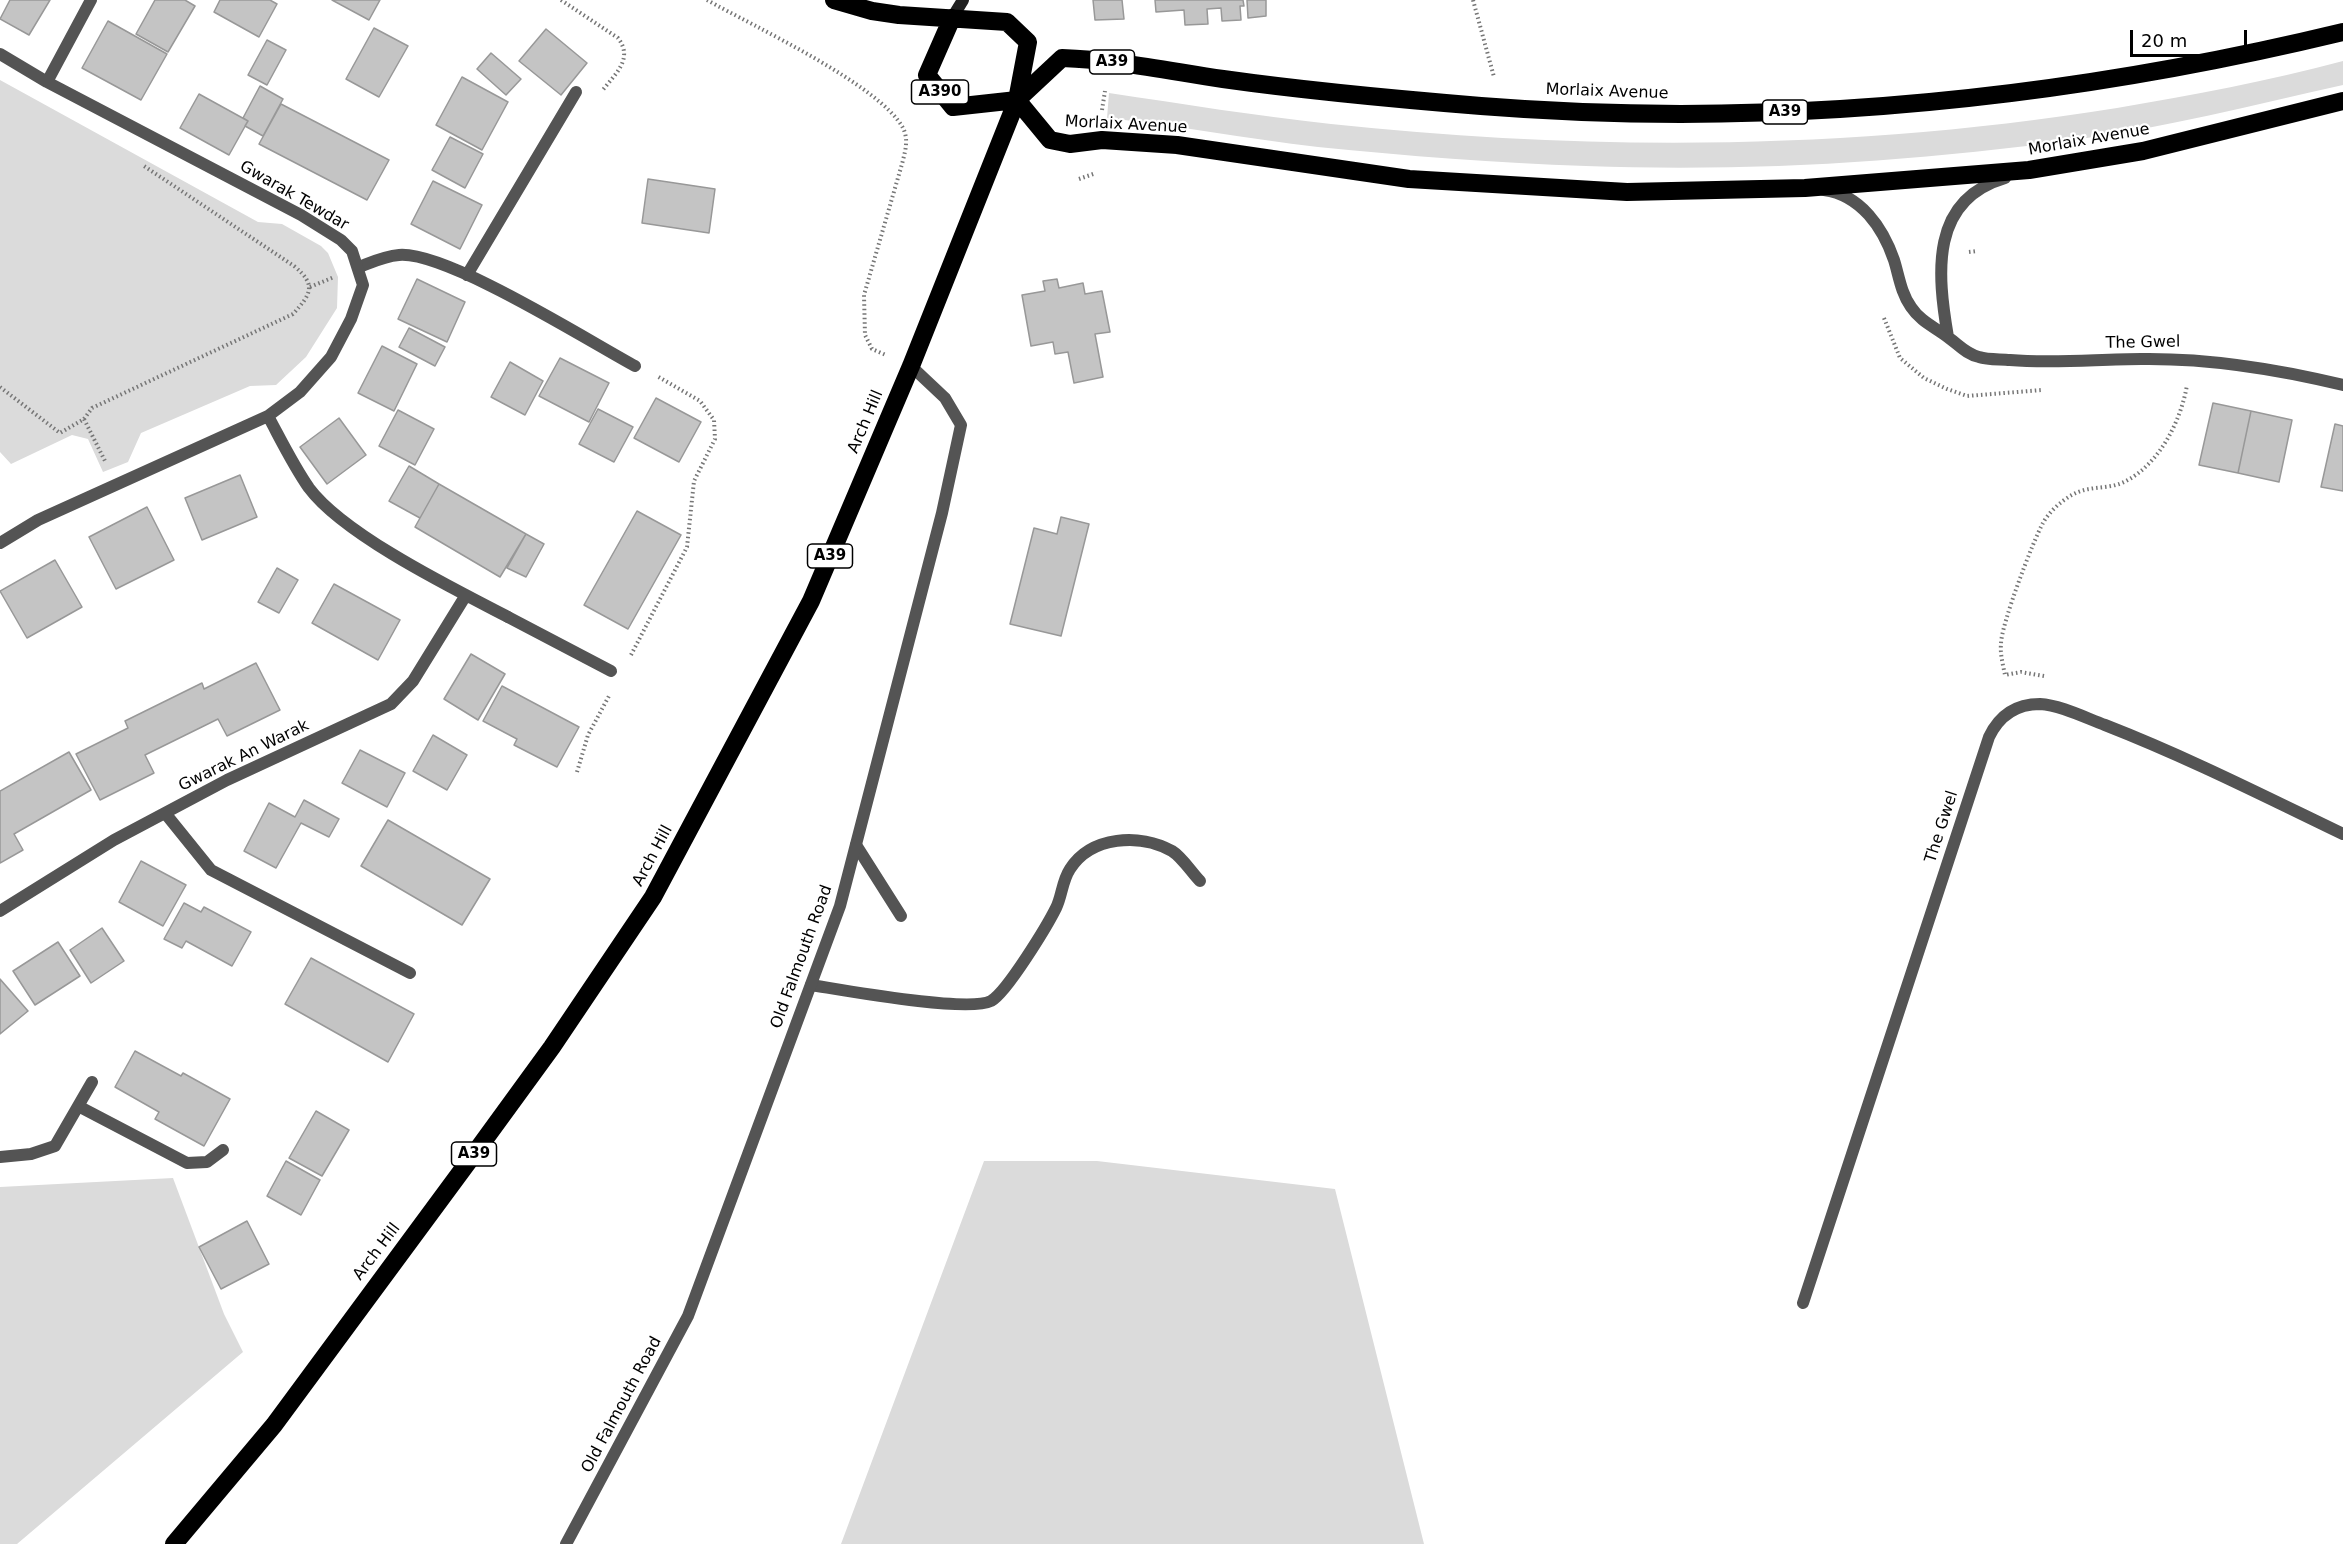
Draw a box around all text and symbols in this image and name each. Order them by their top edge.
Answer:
scale bar [2133,18,2250,56]
text: 20 m [2141,30,2187,51]
road number: A39 [1090,50,1134,74]
road number: A390 [912,80,968,104]
street label: Morlaix Avenue [1545,80,1669,104]
road number: A39 [1762,100,1808,124]
street label: Morlaix Avenue [1064,112,1188,138]
street label: Morlaix Avenue [2027,120,2151,160]
street label: Gwarak Tewdar [236,157,352,235]
street label: The Gwel [2106,333,2180,353]
street label: Arch Hill [844,388,888,456]
road number: A39 [808,544,852,568]
street label: Gwarak An Warak [176,716,312,796]
street label: The Gwel [1921,789,1963,865]
street label: Arch Hill [629,822,677,890]
street label: Old Falmouth Road [767,883,837,1031]
road number: A39 [452,1142,496,1166]
street label: Arch Hill [349,1220,405,1284]
street label: Old Falmouth Road [578,1334,666,1476]

